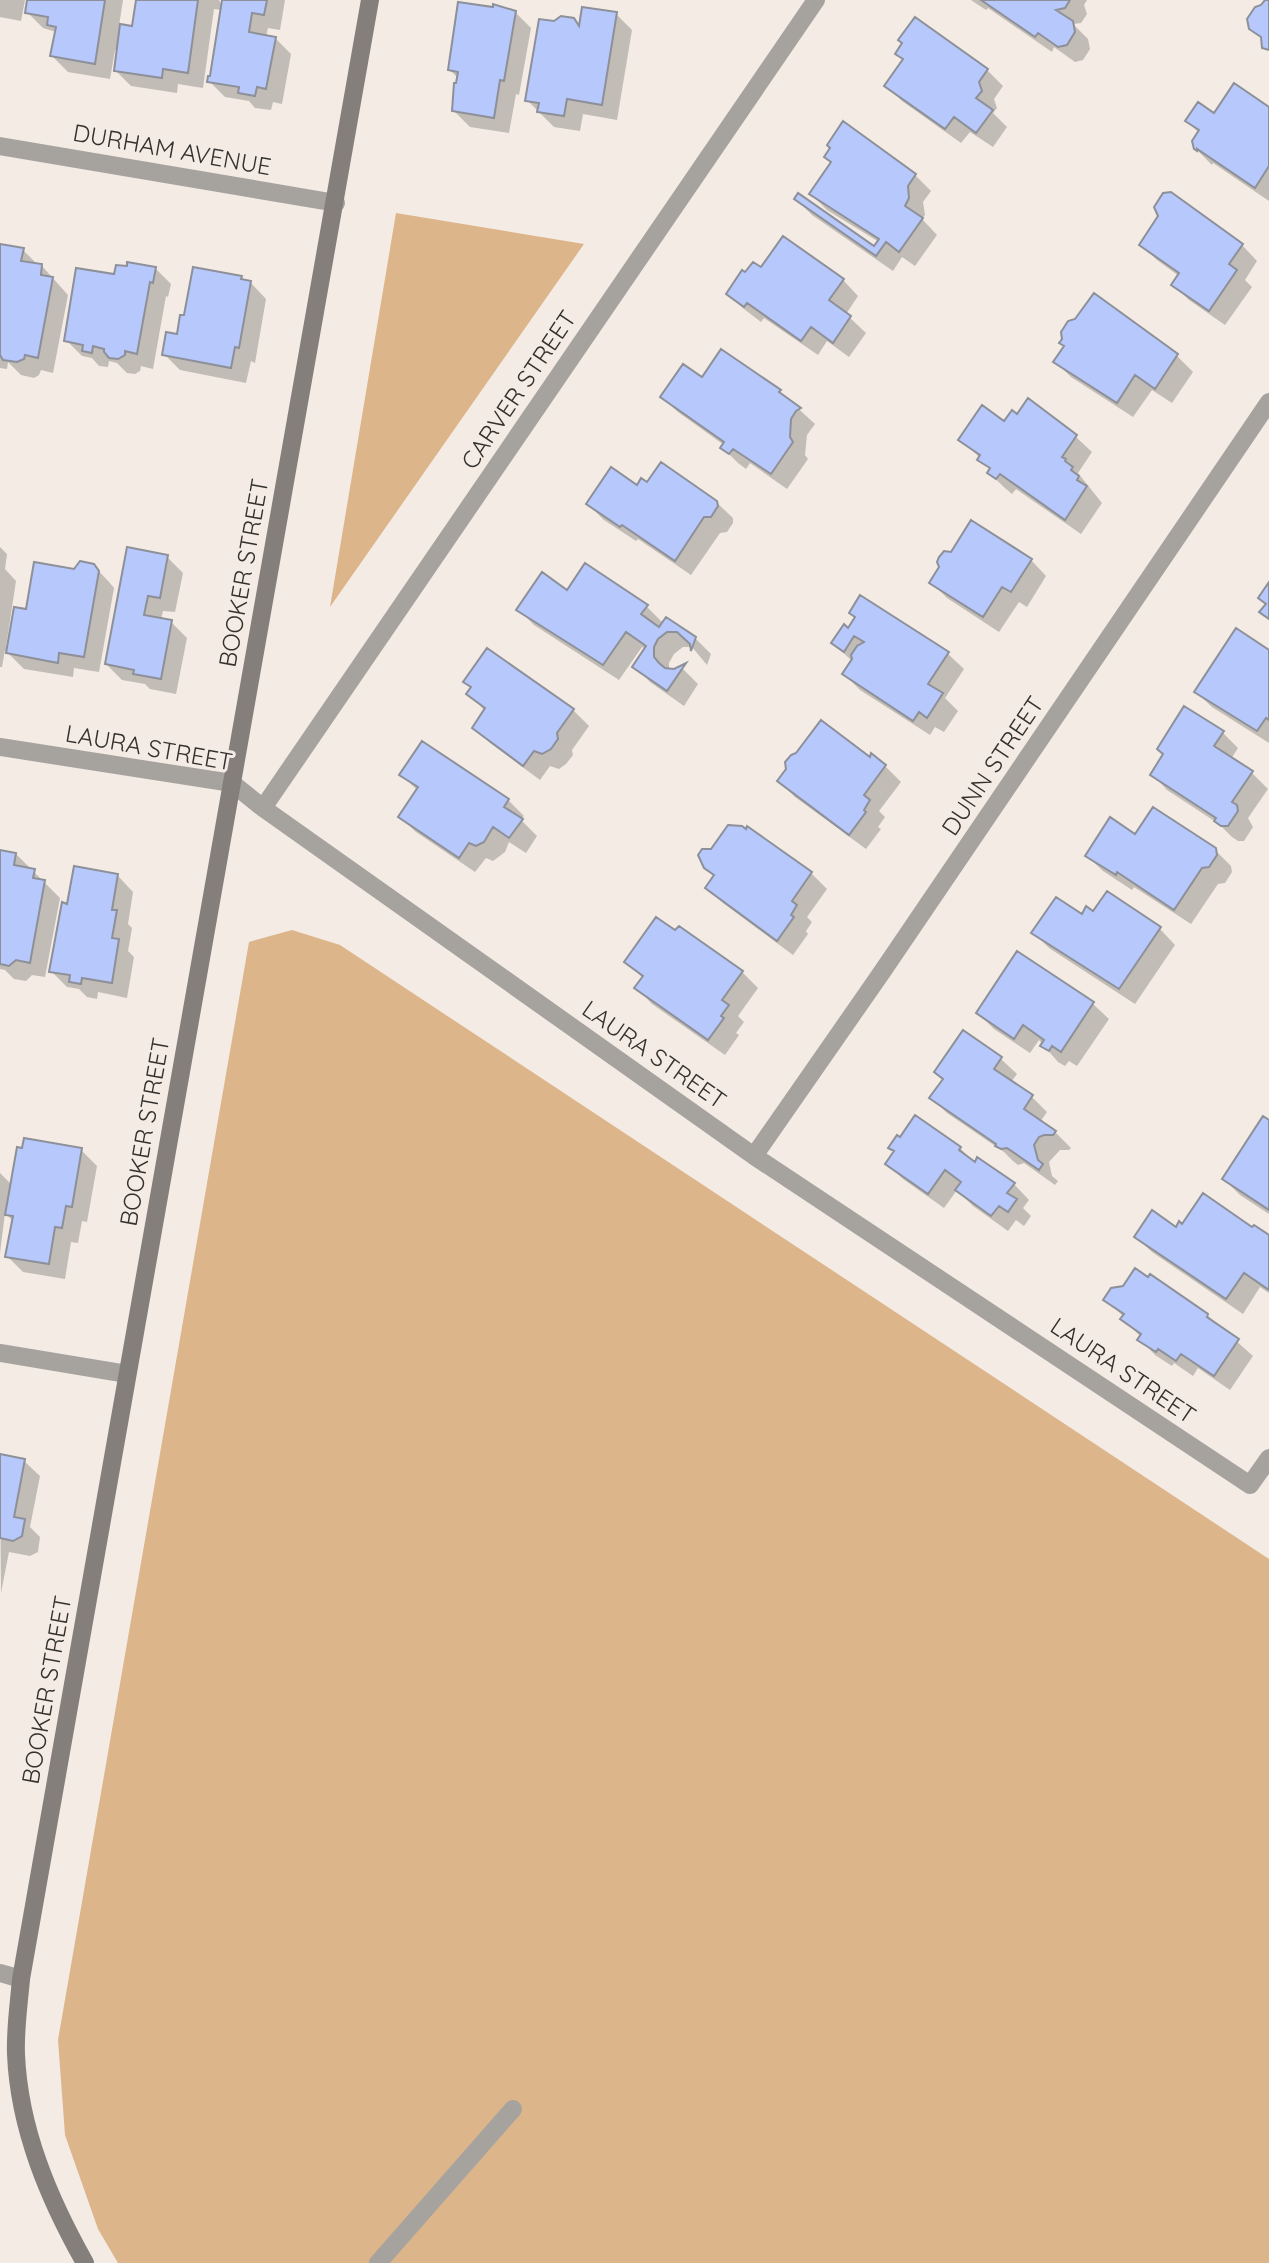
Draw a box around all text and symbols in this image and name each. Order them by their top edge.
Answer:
street label: DURHAM AVENUE [71,117,274,181]
street label: CARVER STREET [454,304,582,475]
street label: BOOKER STREET [212,476,274,669]
street label: DUNN STREET [935,690,1050,841]
street label: LAURA STREET [63,718,235,776]
street label: LAURA STREET [577,993,732,1115]
street label: BOOKER STREET [113,1035,175,1228]
street label: LAURA STREET [1045,1310,1202,1430]
street label: BOOKER STREET [15,1593,77,1786]

